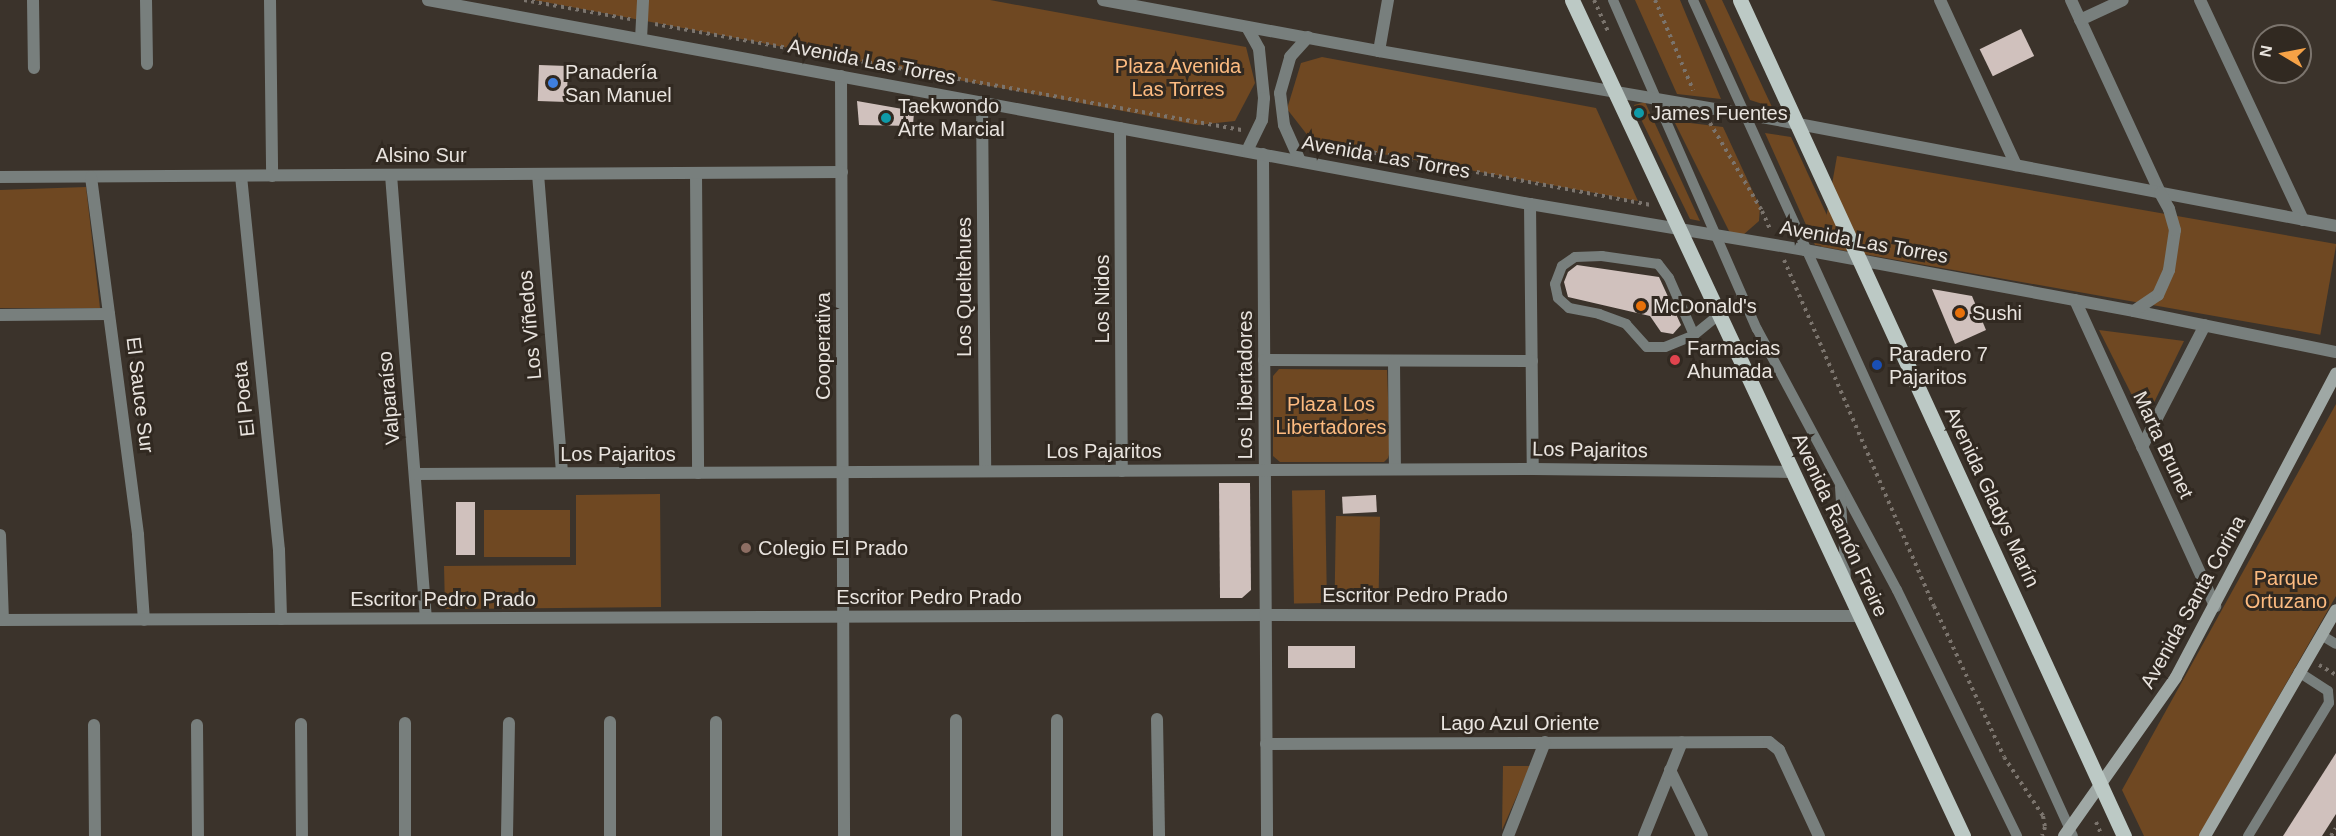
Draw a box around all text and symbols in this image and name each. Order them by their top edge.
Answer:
north arrow [2252,24,2312,84]
street label: Avenida Las Torres [786,34,958,90]
text: N [2256,44,2275,58]
park label: Plaza Avenida Las Torres [1114,54,1242,101]
place label: Panadería San Manuel [565,60,672,107]
marker: Panadería San Manuel [546,76,560,90]
place label: Taekwondo Arte Marcial [898,94,1005,141]
place label: James Fuentes [1651,101,1788,125]
marker: James Fuentes [1632,106,1646,120]
marker: Taekwondo Arte Marcial [879,111,893,125]
street label: Avenida Las Torres [1300,130,1472,184]
street label: Alsino Sur [375,143,467,167]
street label: Avenida Las Torres [1778,215,1950,269]
street label: Los Queltehues [952,217,976,357]
street label: Los Nidos [1090,255,1114,343]
street label: Los Viñedos [513,269,547,381]
street label: Cooperativa [811,292,835,400]
place label: McDonald's [1653,294,1757,318]
marker: McDonald's [1634,299,1648,313]
place label: Sushi [1972,301,2022,325]
marker: Sushi [1953,306,1967,320]
street label: Los Libertadores [1233,311,1257,459]
street label: El Sauce Sur [121,336,159,454]
place label: Farmacias Ahumada [1687,336,1780,383]
place label: Paradero 7 Pajaritos [1889,342,1988,389]
street label: Valparaíso [373,350,405,446]
marker: Farmacias Ahumada [1668,353,1682,367]
marker: Paradero 7 Pajaritos [1870,358,1884,372]
street label: El Poeta [228,360,260,438]
street label: Marta Brunet [2128,388,2198,502]
park label: Plaza Los Libertadores [1275,392,1387,439]
street label: Avenida Gladys Marín [1940,403,2044,591]
street label: Avenida Ramón Freire [1787,429,1893,621]
street label: Los Pajaritos [1532,437,1648,463]
street label: Los Pajaritos [1046,439,1162,463]
street label: Los Pajaritos [560,442,676,466]
street label: Avenida Santa Corina [2135,511,2251,693]
place label: Colegio El Prado [758,536,908,560]
marker: Colegio El Prado [739,541,753,555]
park label: Parque Ortuzano [2245,567,2327,614]
street label: Escritor Pedro Prado [1322,583,1508,607]
street label: Escritor Pedro Prado [836,585,1022,609]
street label: Escritor Pedro Prado [350,587,536,611]
street label: Lago Azul Oriente [1440,711,1600,735]

